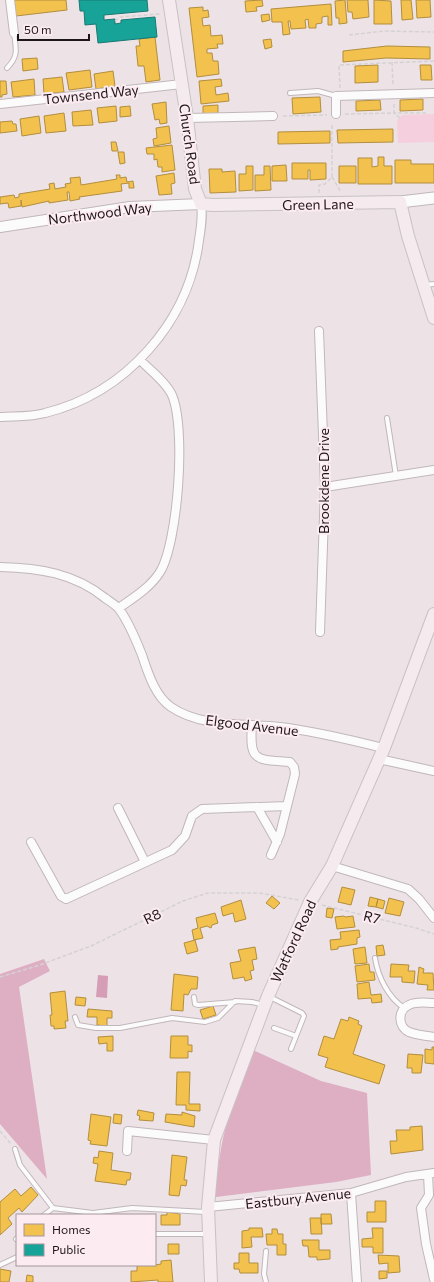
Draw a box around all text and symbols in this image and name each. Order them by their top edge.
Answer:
scale bar [18,16,89,42]
text: 50 m [24,22,52,36]
street label: Townsend Way [43,81,139,107]
street label: Church Road [176,103,204,185]
street label: Green Lane [282,195,354,213]
street label: Northwood Way [47,198,153,228]
street label: Brookdene Drive [315,428,332,534]
street label: Elgood Avenue [205,711,299,739]
street label: Watford Road [266,897,320,985]
street label: R8 [140,904,164,928]
street label: R7 [362,907,382,927]
street label: Eastbury Avenue [244,1184,352,1212]
legend [16,1214,156,1266]
text: Homes [52,1222,90,1236]
text: Public [52,1242,85,1256]

